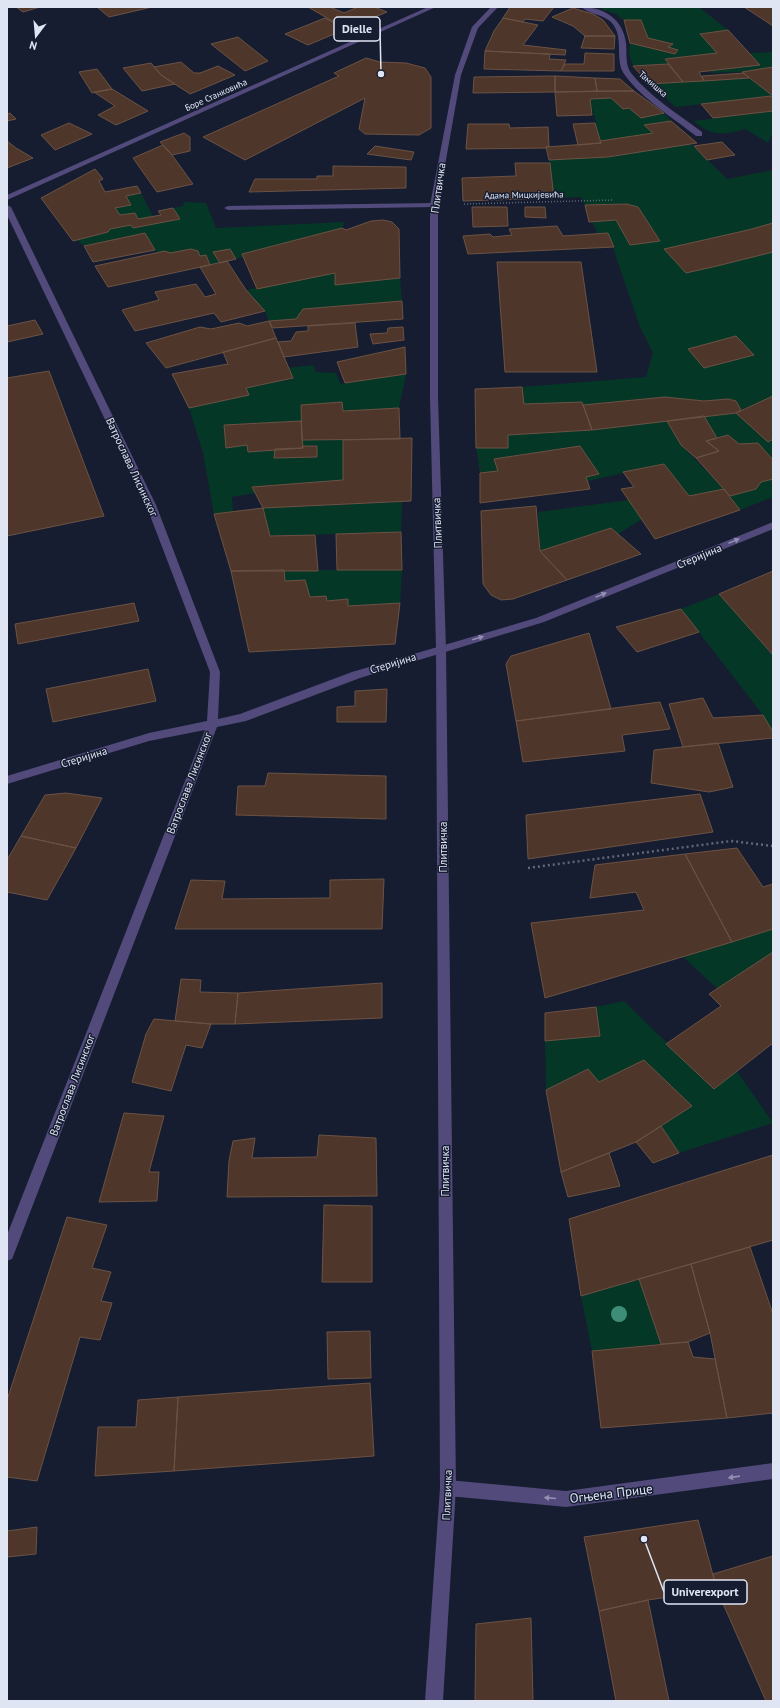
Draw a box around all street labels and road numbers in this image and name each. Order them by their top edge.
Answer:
street label: Тамишка [637,68,670,99]
street label: Боре Станковића [183,76,249,113]
street label: Плитвичка [428,162,448,214]
street label: Адама Мицкијевића [484,188,564,201]
street label: Ватрослава Лисинског [103,415,161,520]
street label: Плитвичка [429,497,445,549]
street label: Стеријина [674,541,724,571]
street label: Стеријина [368,649,418,677]
street label: Ватрослава Лисинског [163,729,215,836]
street label: Стеријина [59,743,109,771]
street label: Плитвичка [436,822,450,872]
street label: Ватрослава Лисинског [46,1031,98,1138]
street label: Плитвичка [438,1146,452,1196]
street label: Плитвичка [439,1469,455,1521]
street label: Огњена Прице [569,1480,654,1507]

